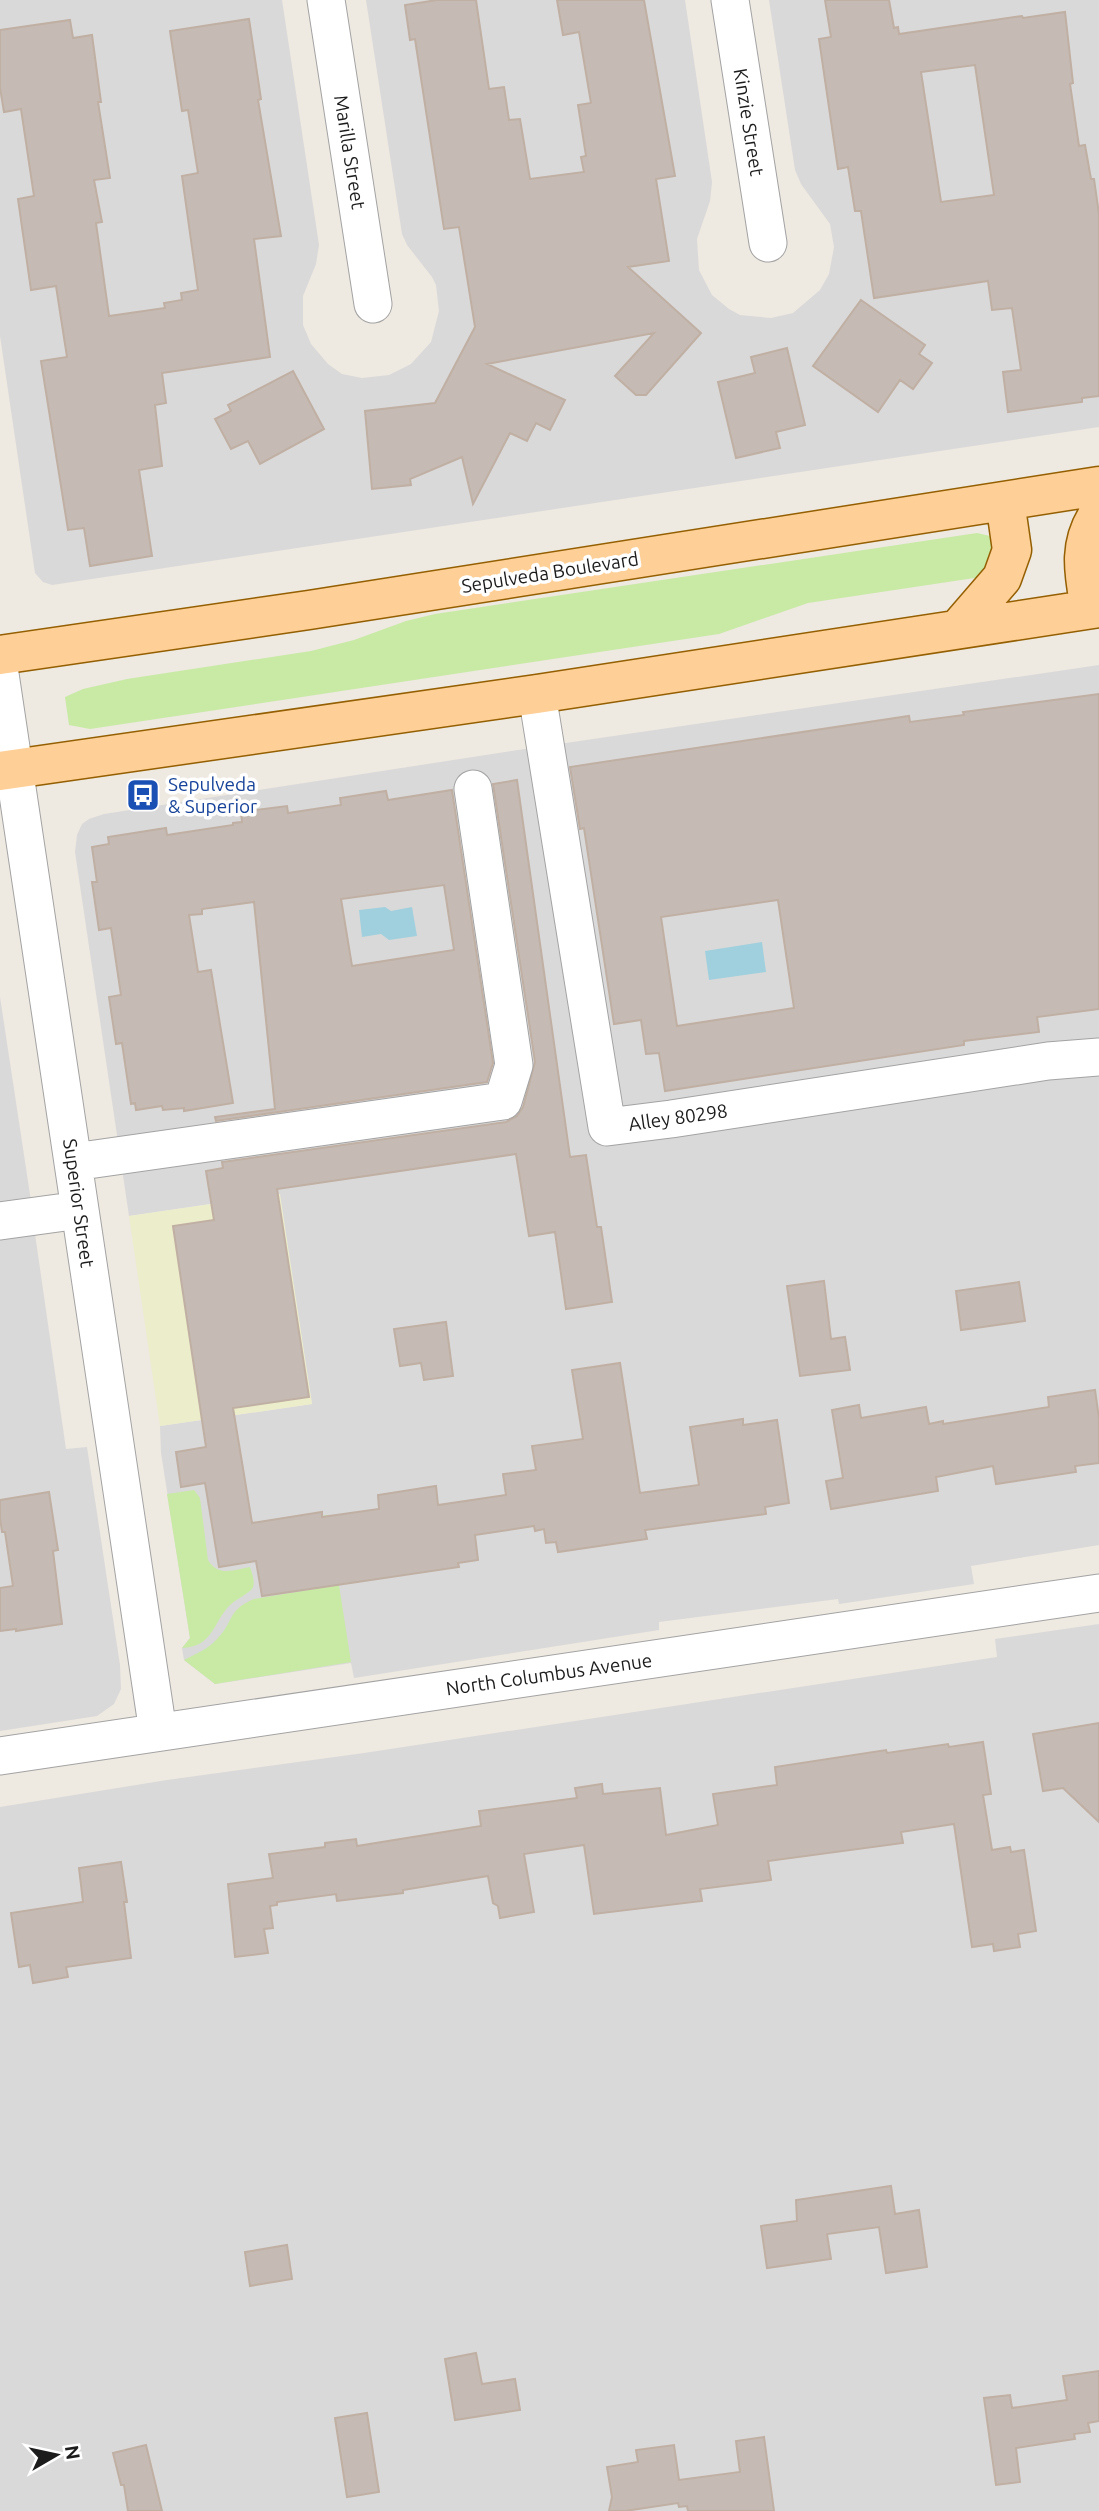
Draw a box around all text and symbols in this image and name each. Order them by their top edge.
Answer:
street label: Kinzie Street [730,67,768,178]
street label: Marilla Street [330,93,370,211]
street label: Sepulveda Boulevard [460,547,640,597]
place label: Sepulveda & Superior [168,773,257,817]
bus stop icon: Sepulveda & Superior [124,776,162,814]
street label: Alley 80298 [627,1099,729,1135]
street label: Superior Street [59,1137,99,1269]
street label: North Columbus Avenue [444,1649,654,1699]
north arrow [21,2420,91,2490]
text: N [61,2444,85,2461]

